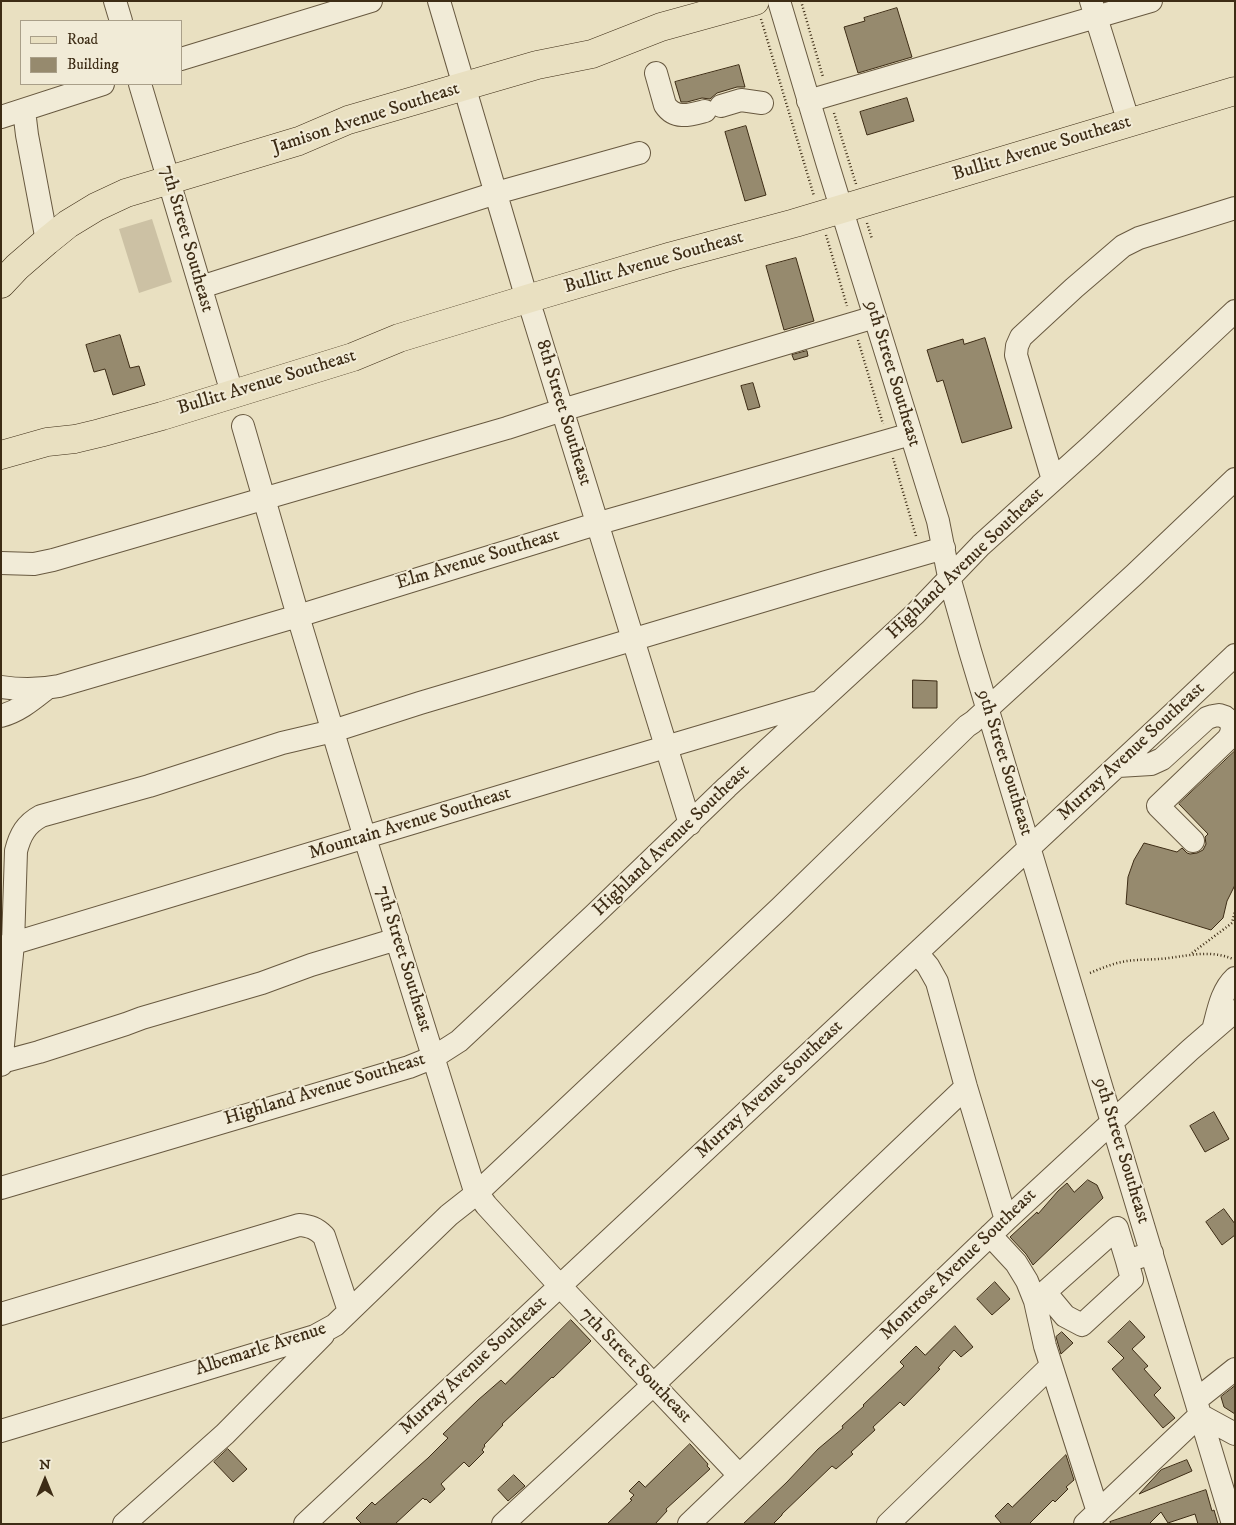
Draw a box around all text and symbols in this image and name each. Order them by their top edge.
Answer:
legend [20,20,182,85]
text: Road [67,30,98,49]
text: Building [67,55,119,74]
street label: Jamison Avenue Southeast [269,78,463,160]
street label: Bullitt Avenue Southeast [950,111,1134,187]
street label: 7th Street Southeast [154,163,218,315]
street label: Bullitt Avenue Southeast [562,227,746,299]
street label: 9th Street Southeast [859,298,925,450]
street label: 8th Street Southeast [530,337,596,489]
street label: Bullitt Avenue Southeast [175,345,359,421]
street label: Highland Avenue Southeast [883,483,1049,645]
street label: Elm Avenue Southeast [394,524,562,596]
street label: Murray Avenue Southeast [1054,678,1210,826]
street label: 9th Street Southeast [971,687,1037,839]
street label: Highland Avenue Southeast [589,760,755,922]
street label: Mountain Avenue Southeast [306,782,514,866]
street label: 7th Street Southeast [370,883,436,1035]
street label: Murray Avenue Southeast [692,1016,848,1164]
street label: Highland Avenue Southeast [222,1049,428,1131]
street label: 9th Street Southeast [1088,1075,1154,1227]
street label: Montrose Avenue Southeast [876,1184,1042,1346]
street label: Murray Avenue Southeast [396,1292,552,1440]
street label: 7th Street Southeast [574,1303,696,1429]
street label: Albemarle Avenue [193,1318,329,1382]
north arrow [20,1455,70,1505]
text: N [39,1456,51,1474]

